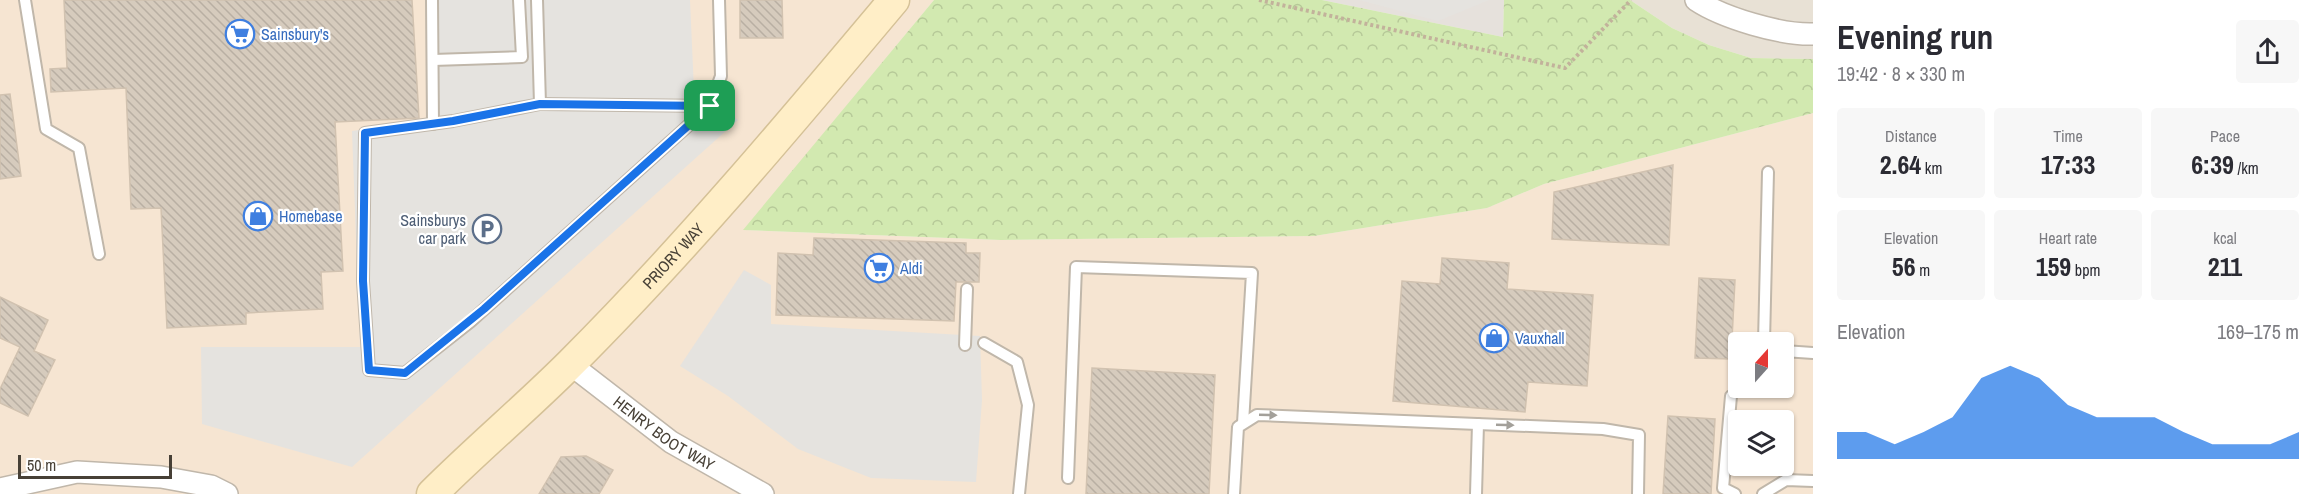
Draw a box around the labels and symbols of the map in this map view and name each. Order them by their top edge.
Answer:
supermarket icon: Sainsbury's [224,18,256,50]
place label: Sainsbury's [261,23,329,45]
pin [684,80,735,131]
shop icon: Homebase [242,200,274,232]
place label: Homebase [279,205,342,227]
place label: Sainsburys car park [400,209,466,249]
parking icon: Sainsburys car park [471,213,503,245]
street label: PRIORY WAY [637,218,709,294]
supermarket icon: Aldi [863,252,895,284]
place label: Aldi [899,257,923,279]
shop icon: Vauxhall [1478,322,1510,354]
place label: Vauxhall [1515,327,1564,349]
north arrow [1728,332,1794,398]
street label: HENRY BOOT WAY [609,391,719,476]
one-way arrow [1258,411,1277,420]
one-way arrow [1495,420,1514,429]
scale bar [18,452,172,480]

